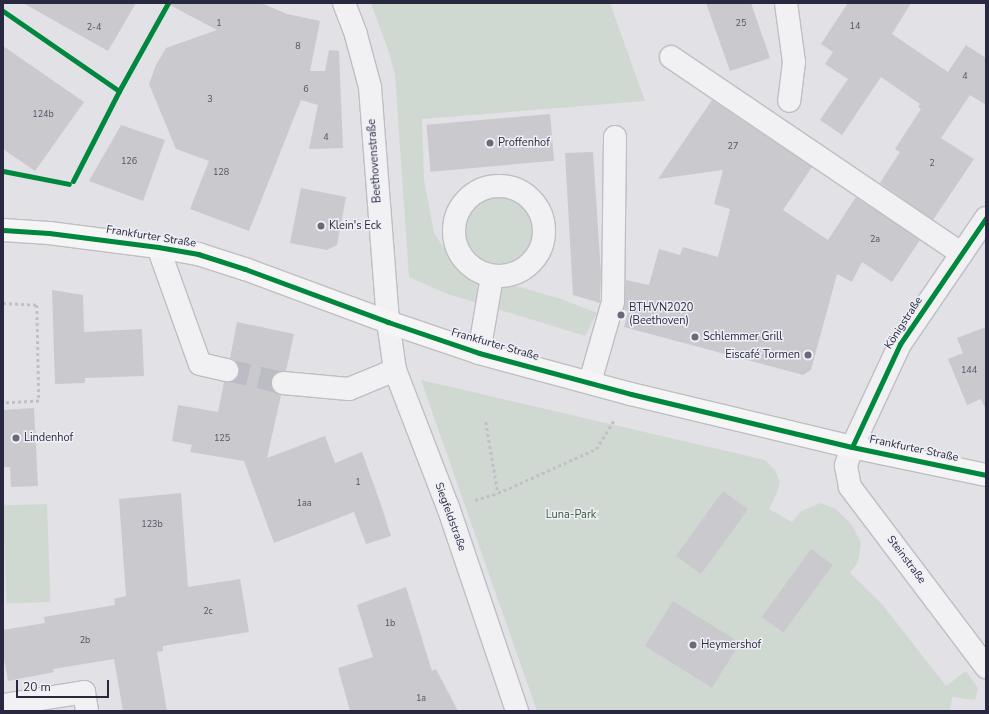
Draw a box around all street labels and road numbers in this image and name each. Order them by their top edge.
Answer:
street label: Beethovenstraße [365,118,385,204]
street label: Frankfurter Straße [105,223,197,251]
street label: Königstraße [882,294,926,352]
street label: Frankfurter Straße [450,326,540,364]
street label: Frankfurter Straße [868,433,960,465]
street label: Siegfeldstraße [431,481,469,553]
street label: Steinstraße [884,533,928,587]

